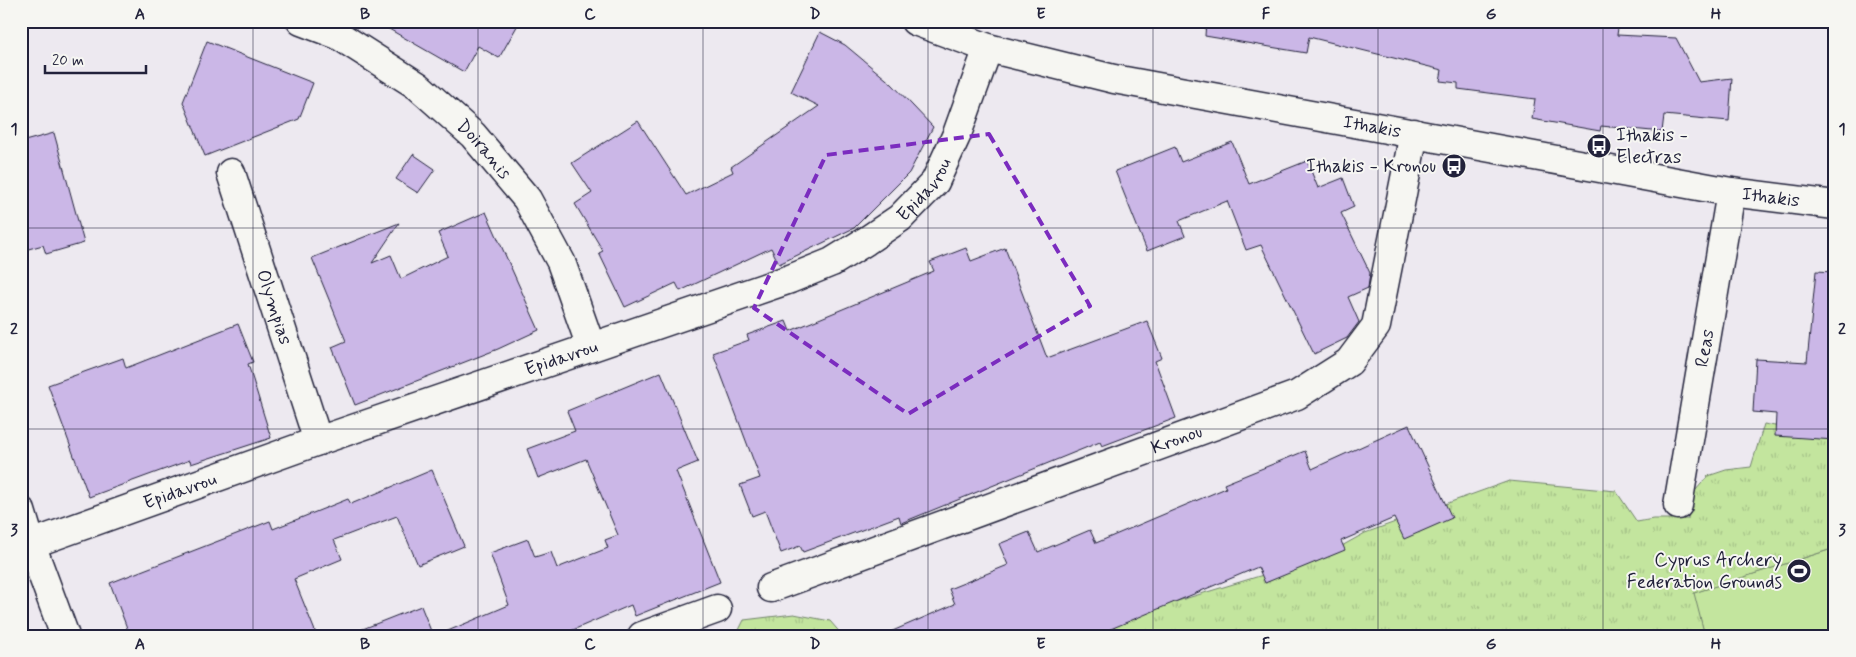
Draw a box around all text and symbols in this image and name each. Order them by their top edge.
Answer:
text: A [135,4,145,25]
text: B [360,4,370,25]
text: C [584,4,596,25]
text: D [809,4,821,25]
text: E [1036,4,1046,25]
text: F [1262,4,1271,25]
text: G [1486,4,1497,25]
text: H [1711,4,1722,25]
scale bar [45,42,146,74]
text: 20 m [52,51,84,71]
street label: Ithakis [1341,109,1403,144]
street label: Doiranis [451,114,518,185]
text: 1 [10,119,18,140]
text: 1 [1838,119,1846,140]
place label: Ithakis - Electras [1616,123,1688,170]
bus stop icon: Ithakis - Electras [1586,133,1612,159]
bus stop icon: Ithakis - Kronou [1441,153,1467,179]
street label: Epidavrou [891,154,957,227]
place label: Ithakis - Kronou [1306,154,1436,179]
street label: Ithakis [1740,181,1801,213]
street label: Olympias [251,266,298,348]
text: 2 [10,319,18,340]
text: 2 [1838,319,1846,340]
street label: Reas [1689,327,1720,369]
street label: Epidavrou [521,333,601,382]
street label: Kronou [1147,418,1206,460]
street label: Epidavrou [140,466,220,515]
text: 3 [10,520,18,541]
text: 3 [1838,520,1846,541]
place label: Cyprus Archery Federation Grounds [1627,548,1782,595]
sports icon: Cyprus Archery Federation Grounds [1786,558,1812,584]
text: A [135,634,145,655]
text: B [360,634,370,655]
text: C [584,634,596,655]
text: D [809,634,821,655]
text: E [1036,634,1046,655]
text: F [1262,634,1271,655]
text: G [1486,634,1497,655]
text: H [1711,634,1722,655]

